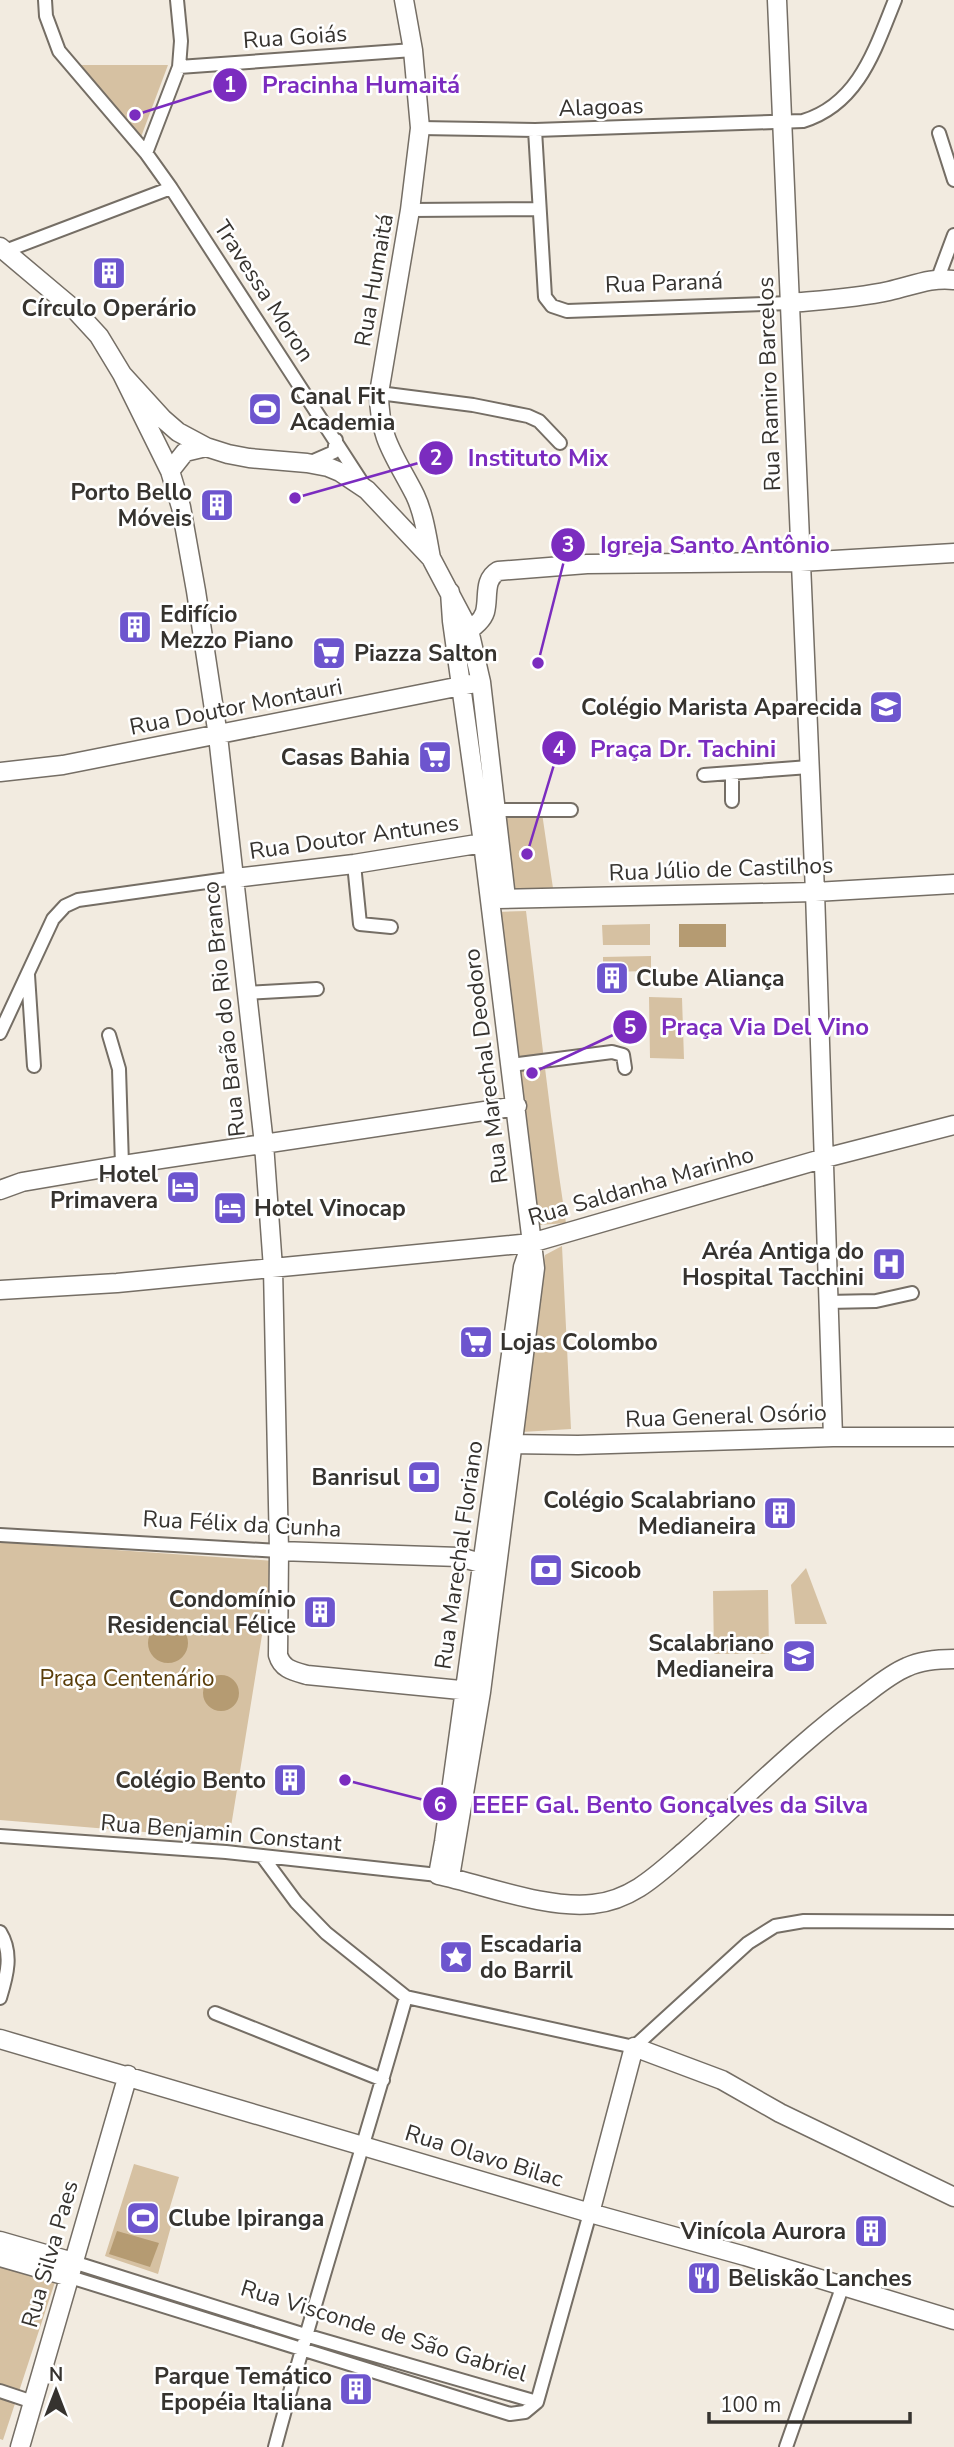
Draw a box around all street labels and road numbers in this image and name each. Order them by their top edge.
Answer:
street label: Rua Goiás [242,18,348,56]
street label: Alagoas [558,90,644,124]
street label: Rua Humaitá [347,211,401,349]
street label: Travessa Moron [207,214,321,368]
street label: Rua Paraná [604,265,724,301]
street label: Rua Ramiro Barcelos [750,276,788,492]
street label: Rua Doutor Montauri [127,671,345,743]
street label: Rua Doutor Antunes [247,807,461,867]
street label: Rua Júlio de Castilhos [608,850,834,888]
street label: Rua Barão do Rio Branco [195,880,253,1138]
street label: Rua Marechal Deodoro [456,947,516,1185]
street label: Rua Saldanha Marinho [524,1139,758,1233]
street label: Rua General Osório [625,1397,827,1435]
street label: Rua Marechal Floriano [428,1439,490,1671]
street label: Rua Félix da Cunha [142,1503,342,1545]
street label: Rua Benjamin Constant [99,1807,344,1859]
street label: Rua Olavo Bilac [401,2117,567,2195]
street label: Rua Silva Paes [14,2177,86,2331]
street label: Rua Visconde de São Gabriel [237,2273,531,2389]

